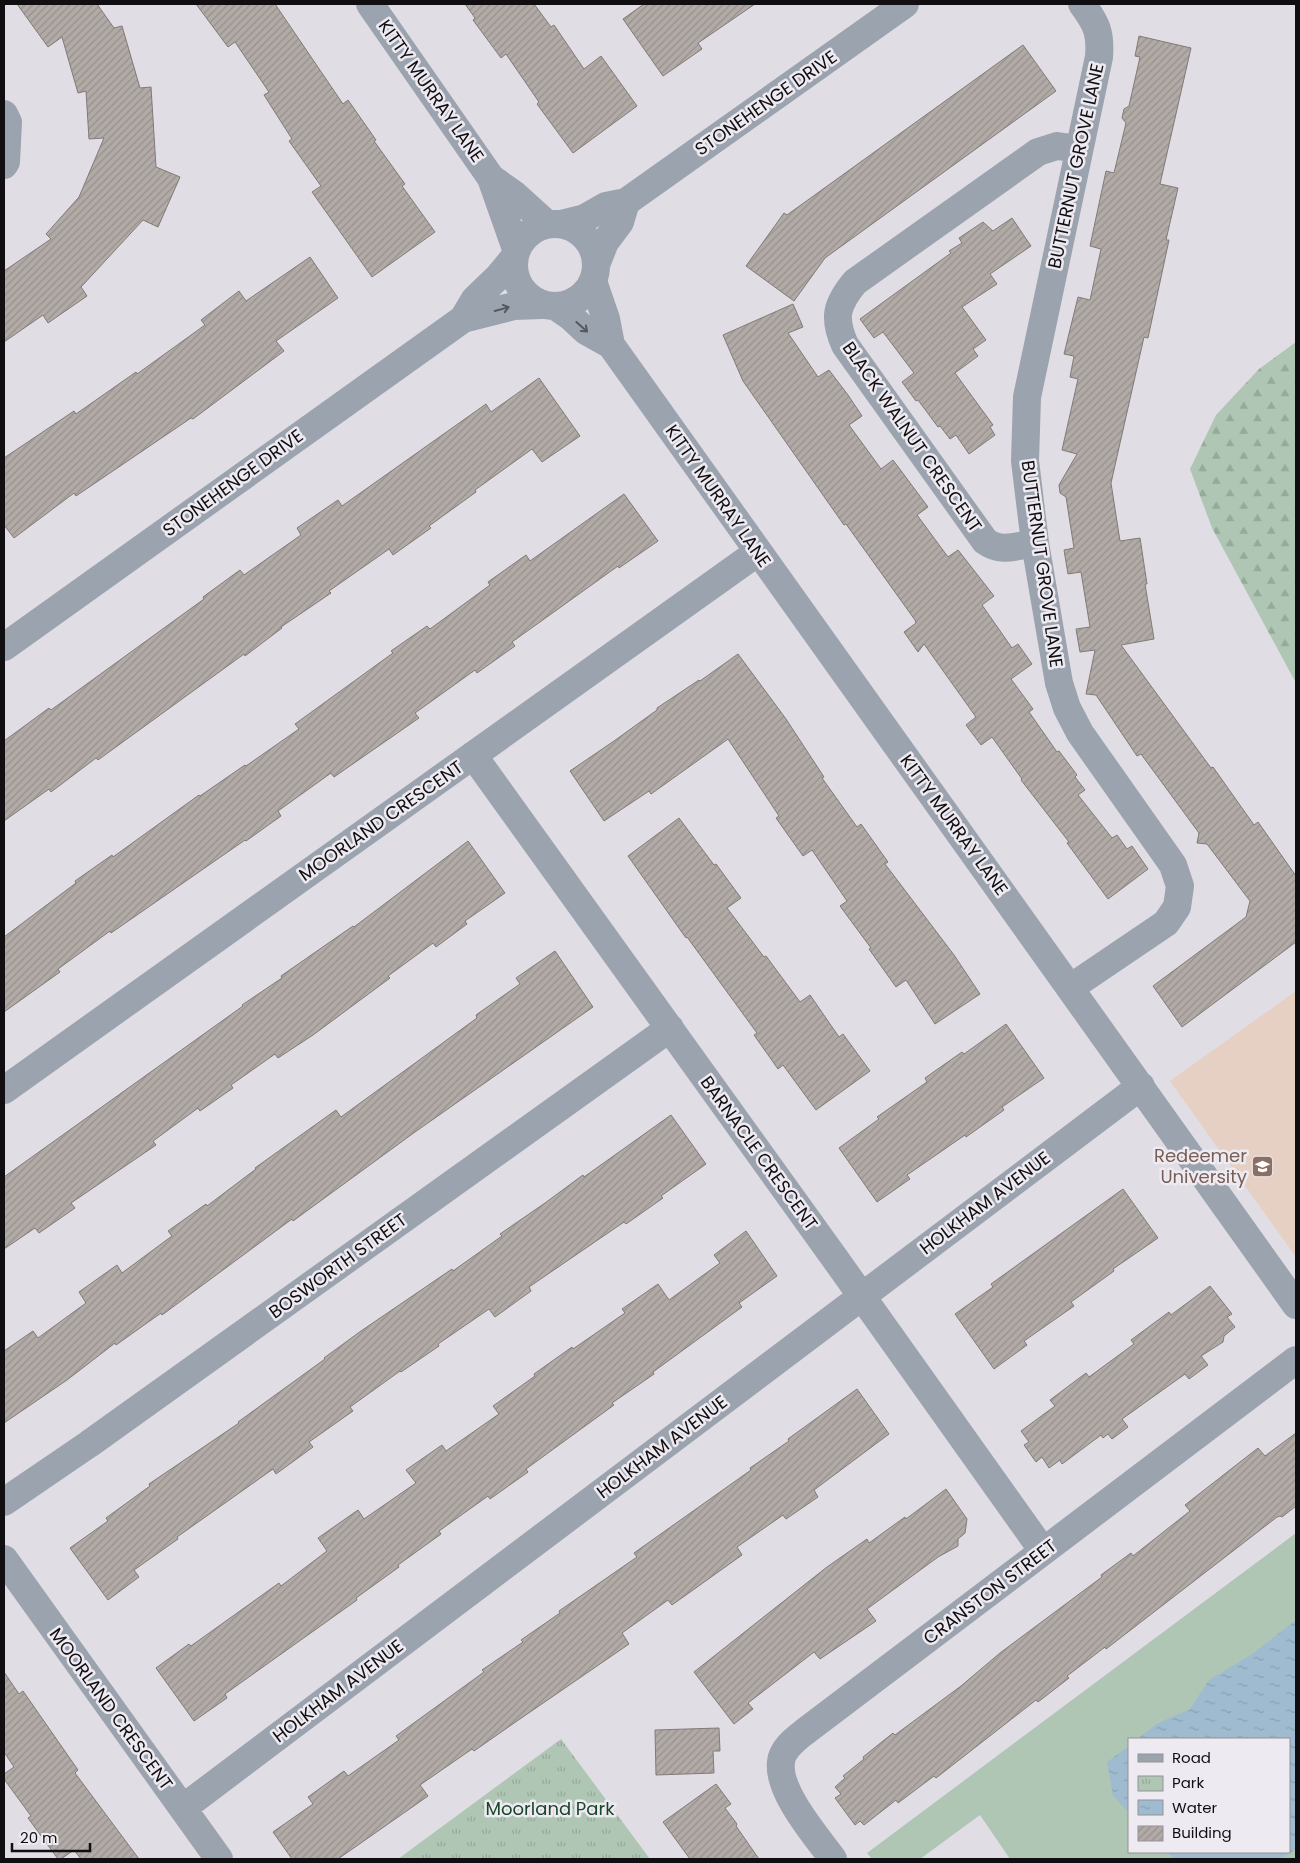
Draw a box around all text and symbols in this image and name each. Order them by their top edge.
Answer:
street label: KITTY MURRAY LANE [373,14,490,167]
street label: STONEHENGE DRIVE [690,44,842,161]
street label: BUTTERNUT GROVE LANE [1042,61,1109,271]
one-way arrow [494,304,510,313]
one-way arrow [576,321,589,333]
street label: BLACK WALNUT CRESCENT [837,336,988,537]
street label: KITTY MURRAY LANE [660,419,777,572]
street label: STONEHENGE DRIVE [157,423,308,542]
street label: BUTTERNUT GROVE LANE [1016,459,1069,669]
street label: KITTY MURRAY LANE [895,749,1014,900]
street label: MOORLAND CRESCENT [294,754,468,887]
street label: BARNACLE CRESCENT [695,1071,824,1235]
place label: Redeemer University [1154,1143,1247,1189]
street label: HOLKHAM AVENUE [914,1145,1055,1260]
school or university icon: Redeemer University [1251,1154,1275,1178]
street label: BOSWORTH STREET [264,1207,412,1324]
street label: HOLKHAM AVENUE [591,1389,732,1504]
street label: CRANSTON STREET [918,1533,1062,1650]
street label: MOORLAND CRESCENT [44,1622,179,1795]
street label: HOLKHAM AVENUE [267,1633,408,1748]
legend [1128,1738,1290,1853]
text: Road [1172,1747,1211,1768]
text: Park [1172,1772,1204,1793]
park label: Moorland Park [486,1796,615,1821]
text: Water [1172,1797,1218,1818]
scale bar [12,1820,90,1852]
text: Building [1172,1822,1232,1843]
text: 20 m [20,1827,58,1848]

